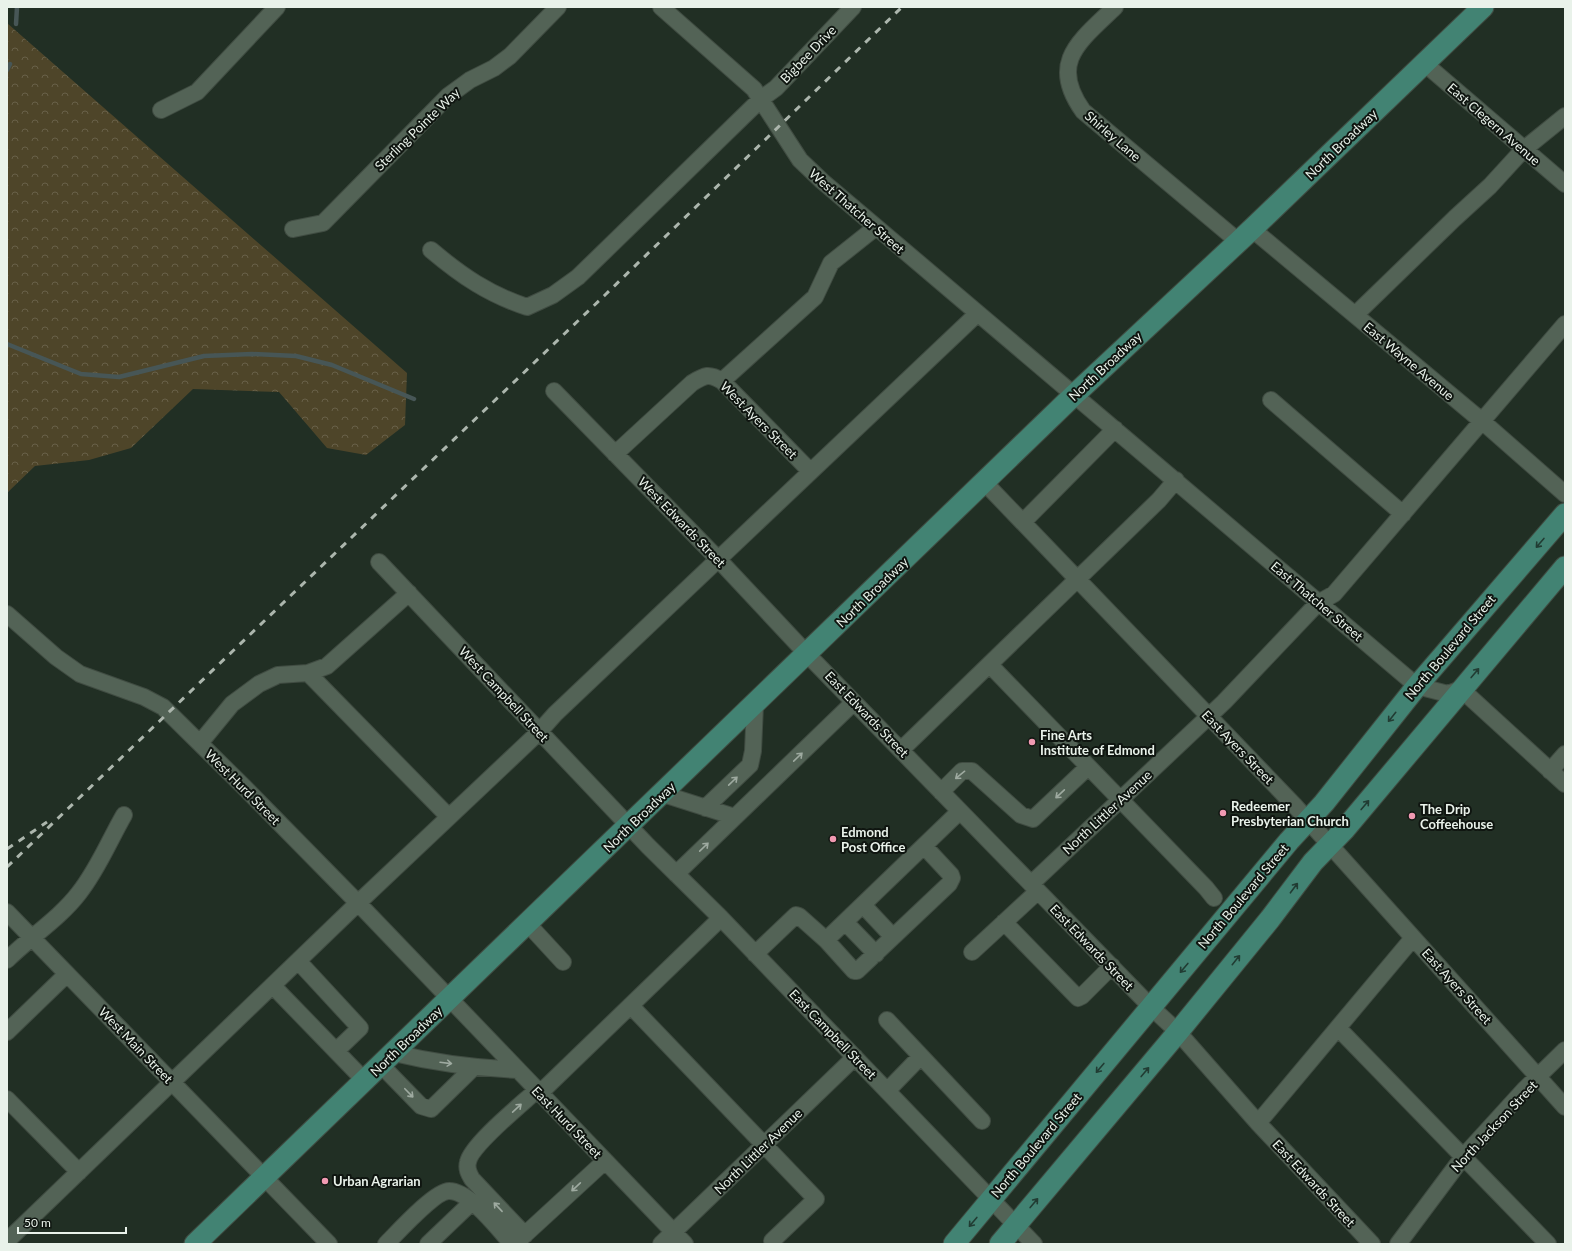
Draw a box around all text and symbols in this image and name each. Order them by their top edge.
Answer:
street label: Bigbee Drive [777,22,839,86]
street label: East Clegern Avenue [1444,79,1544,169]
street label: Sterling Pointe Way [371,84,463,174]
street label: North Broadway [1302,105,1381,182]
street label: Shirley Lane [1082,107,1144,165]
street label: West Thatcher Street [806,165,908,257]
street label: East Wayne Avenue [1361,319,1458,404]
street label: North Broadway [1065,328,1145,404]
street label: West Ayers Street [717,378,801,462]
street label: West Edwards Street [635,474,729,571]
one-way arrow [1535,538,1544,548]
street label: North Broadway [833,553,912,630]
street label: East Thatcher Street [1268,558,1367,644]
street label: North Boulevard Street [1401,591,1499,703]
street label: West Campbell Street [456,643,552,745]
one-way arrow [1471,667,1480,678]
street label: East Edwards Street [822,668,912,761]
street label: East Ayers Street [1199,707,1278,788]
one-way arrow [1387,711,1396,722]
place label: Fine Arts Institute of Edmond [1040,727,1155,758]
marker: Fine Arts Institute of Edmond [1027,737,1037,747]
street label: West Hurd Street [202,746,284,828]
one-way arrow [793,752,803,762]
street label: North Littler Avenue [1059,766,1155,857]
one-way arrow [954,770,965,779]
one-way arrow [728,776,738,786]
street label: North Broadway [600,778,679,855]
one-way arrow [1055,789,1065,799]
place label: Redeemer Presbyterian Church [1231,798,1349,829]
one-way arrow [1361,799,1369,810]
place label: The Drip Coffeehouse [1420,801,1493,832]
marker: Redeemer Presbyterian Church [1218,808,1228,818]
marker: The Drip Coffeehouse [1407,811,1417,821]
place label: Edmond Post Office [841,824,906,855]
marker: Edmond Post Office [828,834,838,844]
street label: North Boulevard Street [1194,840,1292,952]
one-way arrow [699,842,709,852]
one-way arrow [1289,882,1298,893]
street label: East Edwards Street [1047,901,1137,994]
street label: East Ayers Street [1419,945,1495,1027]
one-way arrow [1232,955,1241,966]
one-way arrow [1179,963,1188,973]
street label: East Campbell Street [786,986,880,1082]
street label: North Broadway [367,1002,446,1079]
street label: West Main Street [96,1004,177,1087]
one-way arrow [439,1059,452,1067]
one-way arrow [1096,1062,1105,1073]
one-way arrow [1140,1066,1149,1077]
street label: North Jackson Street [1448,1077,1541,1175]
street label: East Hurd Street [529,1083,606,1162]
one-way arrow [404,1088,413,1098]
street label: North Boulevard Street [987,1089,1085,1201]
one-way arrow [512,1104,522,1113]
street label: North Littler Avenue [711,1105,805,1197]
street label: East Edwards Street [1269,1136,1359,1230]
place label: Urban Agrarian [333,1173,421,1189]
marker: Urban Agrarian [320,1176,330,1186]
one-way arrow [571,1182,581,1192]
one-way arrow [1030,1198,1039,1209]
one-way arrow [494,1202,503,1212]
scale bar [18,1209,126,1235]
text: 50 m [24,1215,51,1230]
one-way arrow [968,1216,977,1227]

